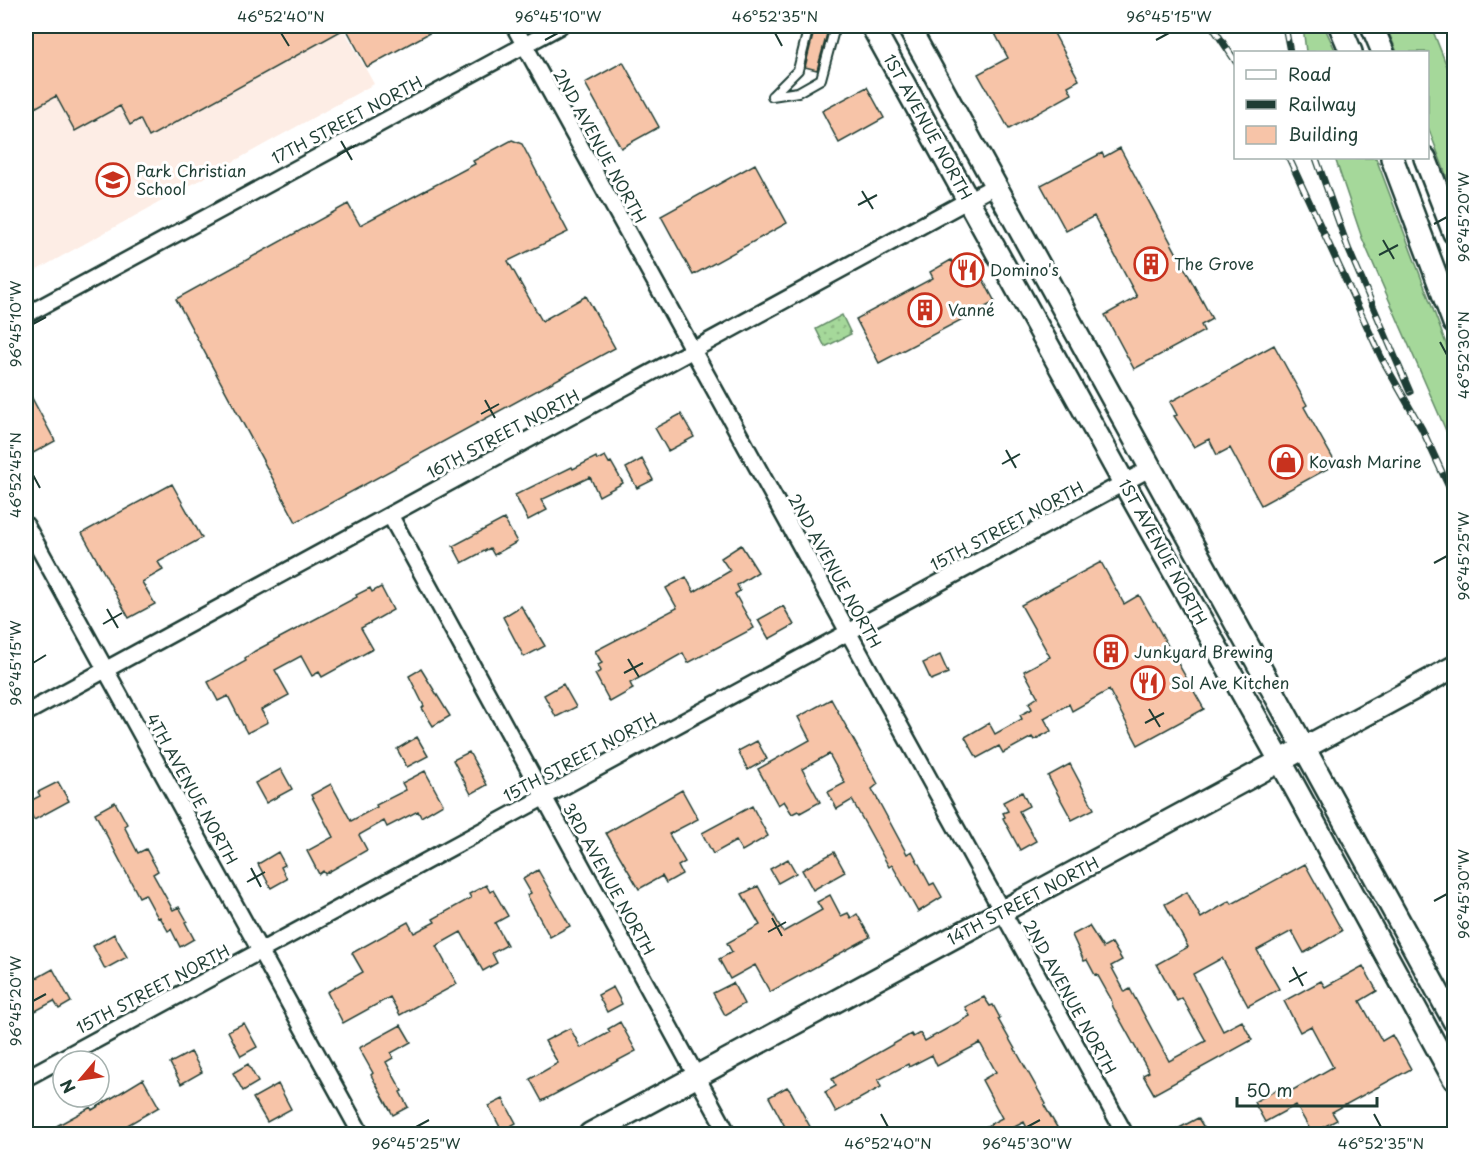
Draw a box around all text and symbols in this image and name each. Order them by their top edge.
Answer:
text: 46°52'40"N [237,4,325,27]
text: 96°45'10"W [515,4,602,27]
text: 46°52'35"N [732,4,818,27]
text: 96°45'15"W [1126,4,1212,27]
street label: 1ST AVENUE NORTH [879,49,979,204]
legend [1234,51,1429,159]
text: Road [1288,60,1332,87]
street label: 2ND AVENUE NORTH [548,64,653,227]
street label: 17TH STREET NORTH [267,69,426,169]
text: Railway [1288,90,1356,117]
text: Building [1288,120,1358,147]
place label: Park Christian School [136,158,246,200]
school or university icon: Park Christian School [95,162,131,198]
text: 96°45'20"W [1451,171,1474,262]
building icon: The Grove [1133,246,1169,282]
place label: The Grove [1174,251,1254,275]
restaurant icon: Domino's [949,252,985,288]
place label: Domino's [990,257,1059,281]
text: 96°45'10"W [3,280,26,367]
building icon: Vanné [907,292,943,328]
place label: Vanné [948,297,995,321]
text: 46°52'30"N [1451,311,1474,399]
street label: 16TH STREET NORTH [422,383,583,484]
text: 46°52'45"N [3,432,26,518]
shop icon: Kovash Marine [1268,444,1304,480]
place label: Kovash Marine [1309,449,1422,473]
street label: 15TH STREET NORTH [926,474,1087,576]
street label: 1ST AVENUE NORTH [1114,474,1214,629]
street label: 2ND AVENUE NORTH [783,489,888,652]
text: 96°45'25"W [1451,511,1474,601]
text: 96°45'15"W [3,620,26,706]
building icon: Junkyard Brewing [1093,634,1129,670]
place label: Junkyard Brewing [1134,639,1273,663]
restaurant icon: Sol Ave Kitchen [1130,665,1166,701]
place label: Sol Ave Kitchen [1171,670,1289,694]
street label: 15TH STREET NORTH [499,705,660,807]
street label: 4TH AVENUE NORTH [141,709,244,868]
street label: 3RD AVENUE NORTH [558,798,662,959]
text: 96°45'30"W [1451,848,1474,939]
street label: 14TH STREET NORTH [942,850,1103,950]
street label: 2ND AVENUE NORTH [1018,915,1123,1078]
street label: 15TH STREET NORTH [72,937,233,1039]
text: 96°45'20"W [3,955,26,1046]
north arrow [51,1049,111,1109]
scale bar [1237,1070,1376,1108]
text: N [53,1075,81,1098]
text: 50 m [1246,1076,1293,1103]
text: 96°45'25"W [371,1131,461,1154]
text: 46°52'40"N [844,1131,932,1154]
text: 96°45'30"W [982,1131,1073,1154]
text: 46°52'35"N [1338,1131,1424,1154]

